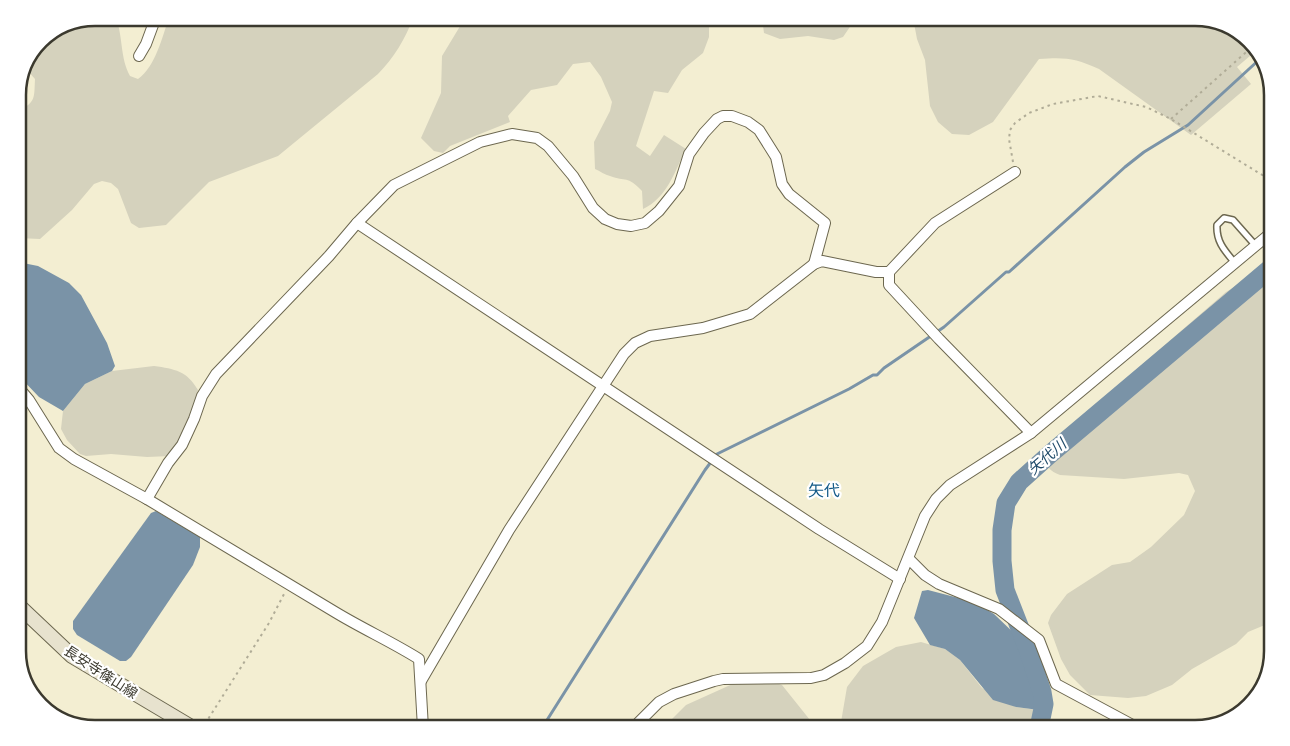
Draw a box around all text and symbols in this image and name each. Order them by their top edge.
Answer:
water label: 矢代川 [1024,434,1071,478]
district label: 矢代 [808,482,840,499]
street label: 長安寺篠山線 [61,642,141,702]

